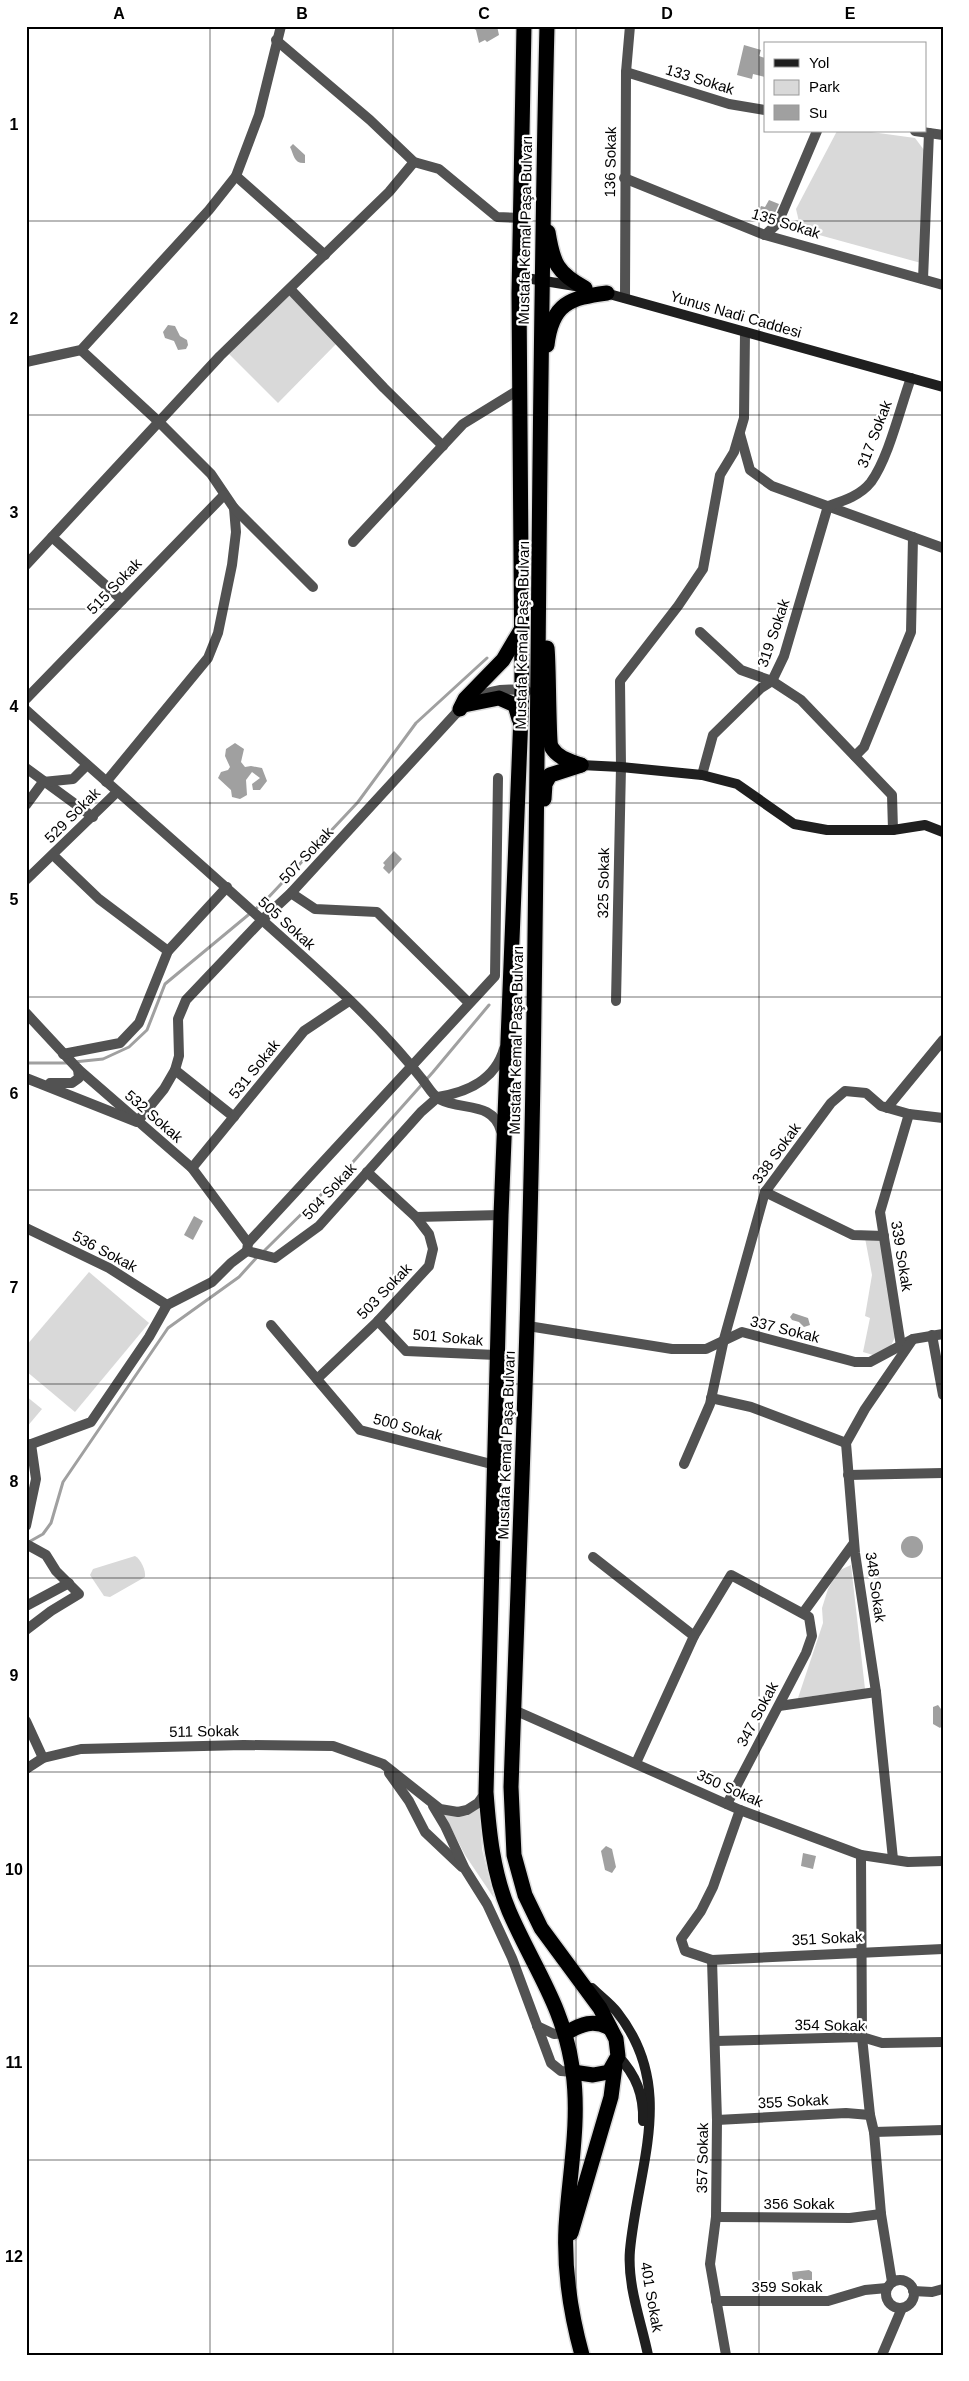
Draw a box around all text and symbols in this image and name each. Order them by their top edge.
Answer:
text: A [113,5,125,22]
text: B [296,5,308,22]
text: C [478,5,490,22]
text: D [661,5,673,22]
text: E [845,5,856,22]
legend [764,42,926,132]
text: Yol [809,54,829,71]
street label: 133 Sokak [664,61,737,98]
text: Park [809,78,840,95]
text: Su [809,104,827,121]
text: 1 [10,116,19,133]
street label: 136 Sokak [601,126,619,198]
street label: Mustafa Kemal Paşa Bulvarı [515,135,535,325]
street label: 135 Sokak [750,205,823,242]
street label: Yunus Nadi Caddesi [668,287,804,341]
text: 2 [10,310,19,327]
street label: 317 Sokak [853,397,895,470]
text: 3 [10,504,19,521]
street label: Mustafa Kemal Paşa Bulvarı [512,540,532,730]
street label: 515 Sokak [83,554,145,617]
street label: 319 Sokak [753,596,793,669]
text: 4 [10,698,19,715]
street label: 529 Sokak [41,784,103,846]
street label: 507 Sokak [276,823,337,887]
street label: 325 Sokak [594,847,612,919]
text: 5 [10,891,19,908]
street label: 505 Sokak [255,893,319,953]
street label: Mustafa Kemal Paşa Bulvarı [506,945,526,1135]
street label: 531 Sokak [225,1036,283,1102]
text: 6 [10,1085,19,1102]
street label: 532 Sokak [122,1086,187,1146]
street label: 338 Sokak [748,1119,804,1187]
street label: 504 Sokak [299,1159,360,1223]
street label: 339 Sokak [888,1220,916,1293]
street label: 536 Sokak [70,1227,141,1275]
street label: 503 Sokak [353,1259,415,1322]
text: 7 [10,1279,19,1296]
street label: 337 Sokak [749,1312,822,1346]
street label: 501 Sokak [412,1325,485,1349]
street label: Mustafa Kemal Paşa Bulvarı [494,1350,518,1540]
street label: 500 Sokak [372,1410,445,1445]
text: 8 [10,1473,19,1490]
street label: 348 Sokak [863,1551,889,1624]
text: 9 [10,1667,19,1684]
street label: 347 Sokak [733,1678,781,1749]
street label: 511 Sokak [169,1722,240,1740]
street label: 350 Sokak [694,1766,766,1810]
text: 10 [5,1861,23,1878]
street label: 351 Sokak [791,1928,863,1948]
street label: 354 Sokak [794,2016,866,2034]
text: 11 [6,2054,23,2071]
street label: 355 Sokak [757,2091,829,2111]
street label: 357 Sokak [693,2122,711,2194]
street label: 356 Sokak [764,2195,835,2212]
text: 12 [5,2248,23,2265]
street label: 401 Sokak [637,2261,667,2334]
street label: 359 Sokak [752,2278,823,2295]

